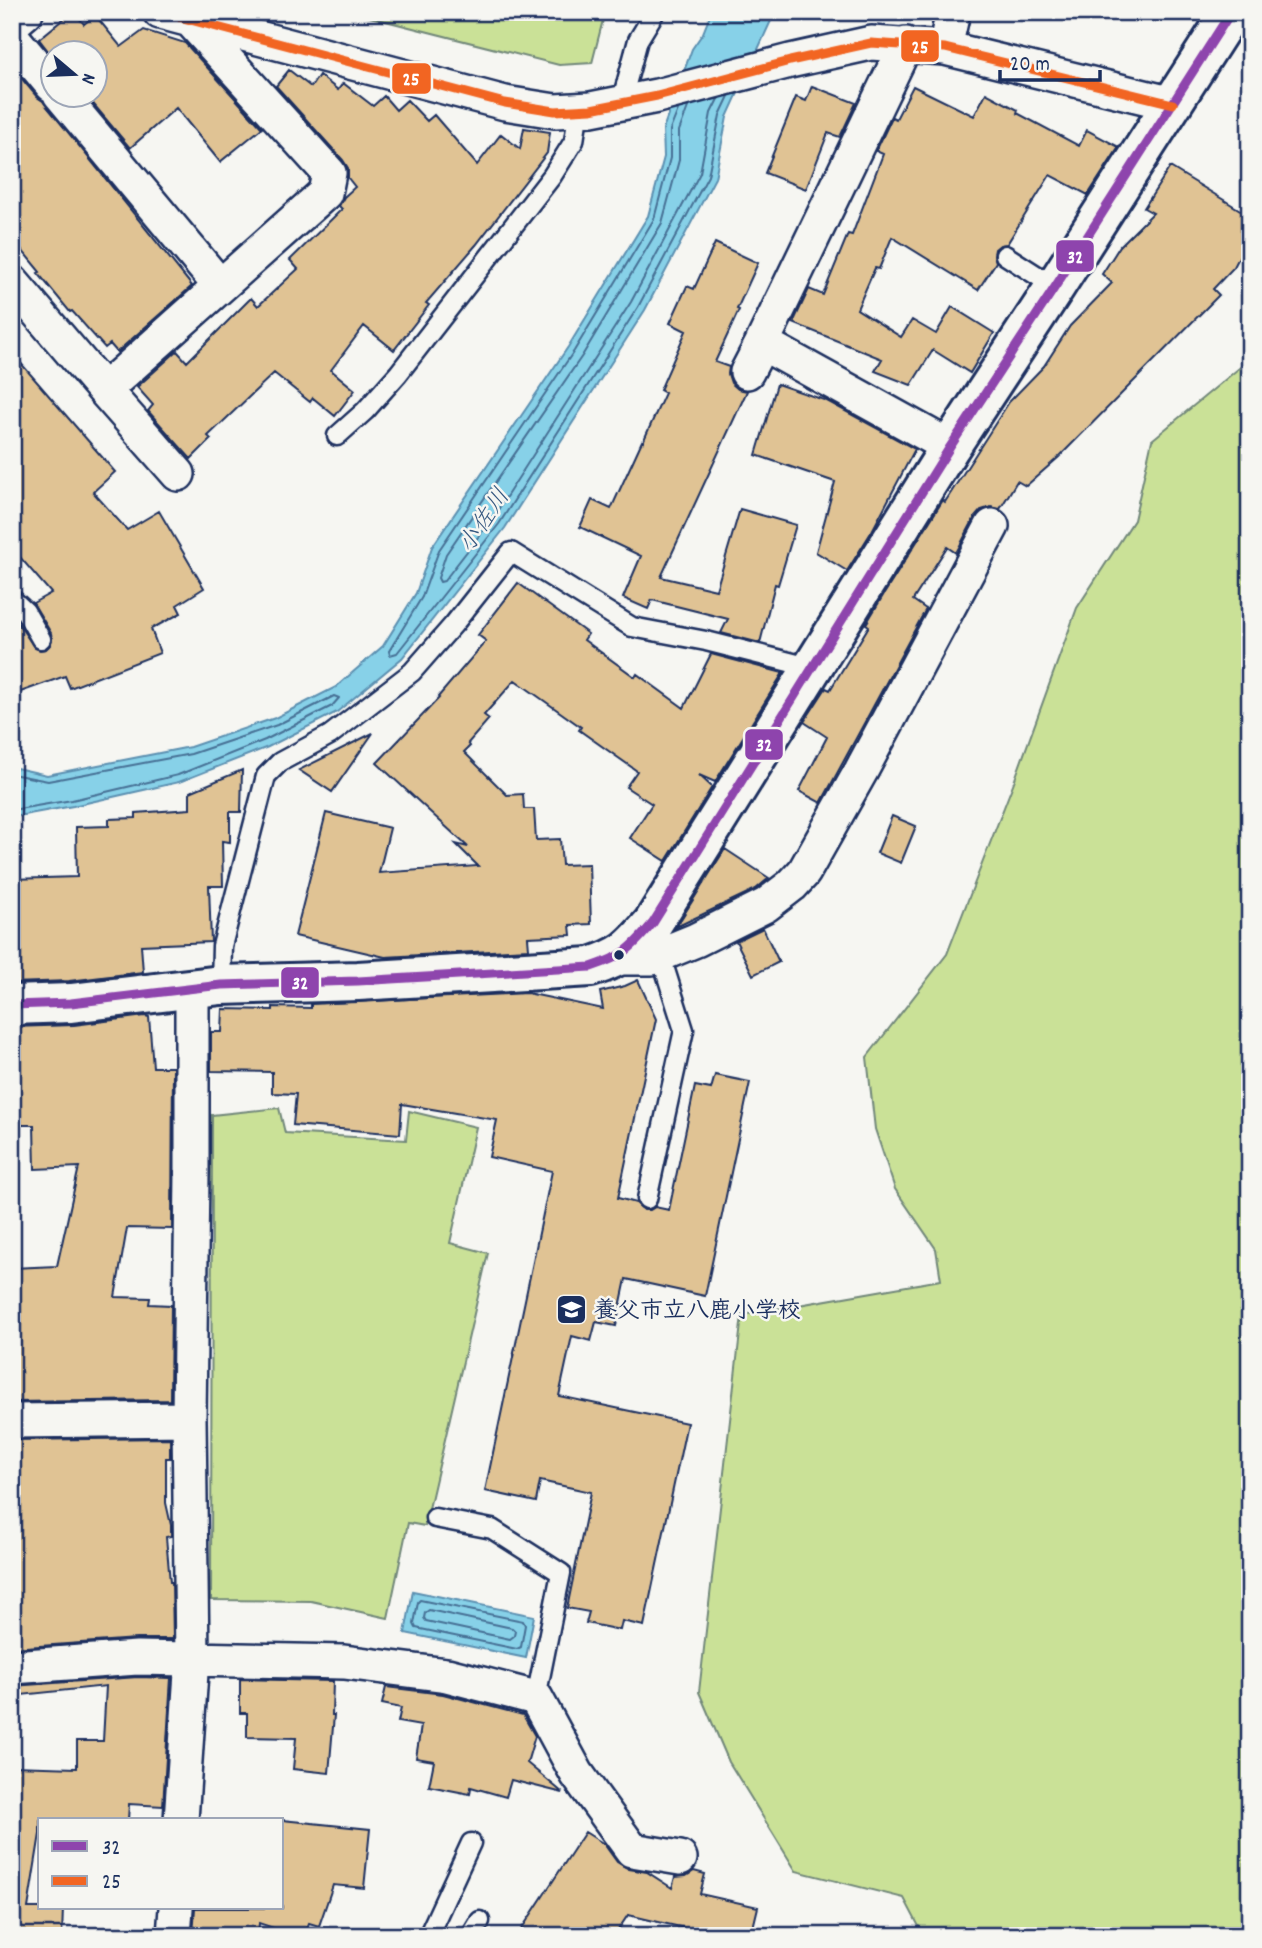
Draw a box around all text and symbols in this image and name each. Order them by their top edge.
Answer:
line badge: 25 [900,29,940,63]
text: 25 [911,36,929,63]
north arrow [38,38,108,108]
scale bar [1000,38,1099,82]
text: 20 m [1010,51,1050,81]
line badge: 25 [391,62,432,95]
text: 25 [402,68,420,95]
text: N [72,70,101,87]
line badge: 32 [1055,239,1095,273]
text: 32 [1067,246,1083,273]
water label: 小佐川 [451,482,520,561]
line badge: 32 [744,728,784,761]
text: 32 [756,734,772,761]
unlabelled marker [612,948,626,962]
line badge: 32 [280,966,320,999]
text: 32 [292,972,308,999]
school or university icon: 養父市立八鹿小学校 [554,1292,588,1326]
place label: 養父市立八鹿小学校 [594,1296,801,1329]
legend [38,1818,284,1910]
text: 32 [102,1835,121,1865]
text: 25 [102,1869,121,1899]

